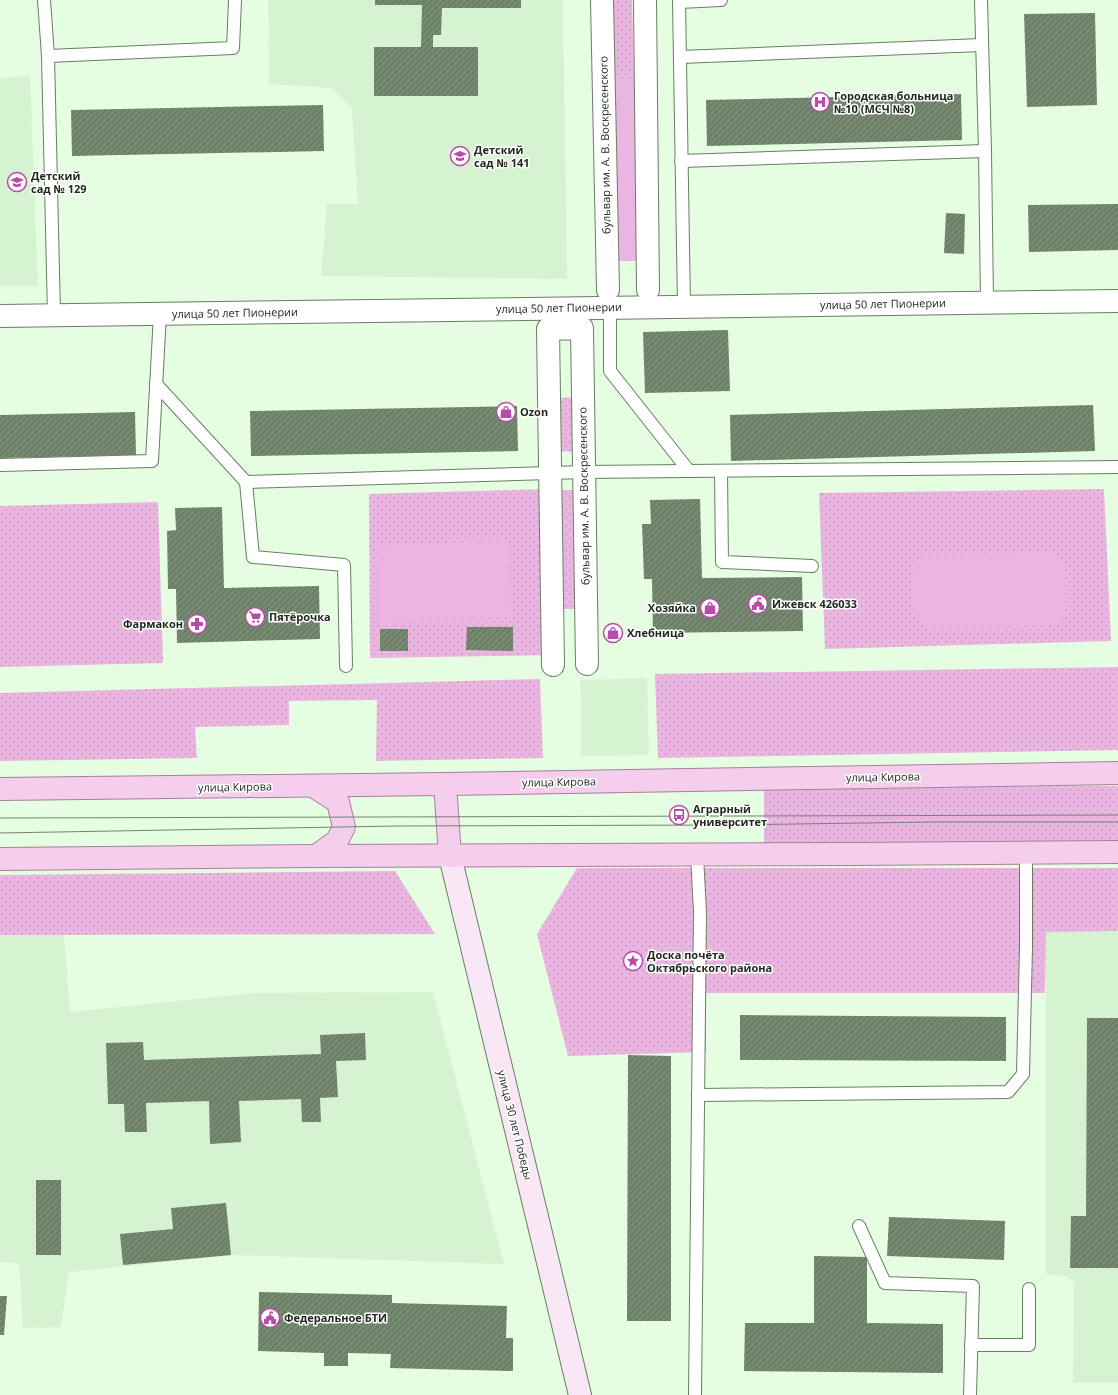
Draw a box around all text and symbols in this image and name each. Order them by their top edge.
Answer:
street label: бульвар им. А. В. Воскресенского [595,55,614,234]
place label: Городская больница №10 (МСЧ №8) [834,88,953,116]
hospital icon: Городская больница №10 (МСЧ №8) [809,91,831,113]
place label: Детский сад № 141 [474,142,530,170]
school or university icon: Детский сад № 141 [449,145,471,167]
place label: Детский сад № 129 [31,168,87,196]
school or university icon: Детский сад № 129 [6,171,28,193]
street label: улица 50 лет Пионерии [820,295,946,312]
street label: улица 50 лет Пионерии [496,299,622,316]
street label: улица 50 лет Пионерии [172,304,298,321]
shop icon: Ozon [495,401,517,423]
place label: Ozon [520,404,548,419]
street label: бульвар им. А. В. Воскресенского [574,406,593,585]
public building icon: Ижевск 426033 [747,593,769,615]
place label: Ижевск 426033 [772,596,857,611]
shop icon: Хозяйка [699,597,721,619]
place label: Хозяйка [648,600,696,615]
supermarket icon: Пятёрочка [244,606,266,628]
place label: Пятёрочка [269,609,331,624]
pharmacy icon: Фармакон [186,613,208,635]
place label: Фармакон [123,616,183,631]
shop icon: Хлебница [602,622,624,644]
place label: Хлебница [627,625,684,640]
street label: улица Кирова [846,768,920,785]
street label: улица Кирова [522,773,596,790]
street label: улица Кирова [198,778,272,795]
place label: Аграрный университет [693,801,767,829]
bus stop icon: Аграрный университет [668,804,690,826]
place label: Доска почёта Октябрьского района [647,947,772,975]
place icon: Доска почёта Октябрьского района [622,950,644,972]
street label: улица 30 лет Победы [495,1068,536,1181]
public building icon: Федеральное БТИ [259,1307,281,1329]
place label: Федеральное БТИ [284,1310,387,1325]

